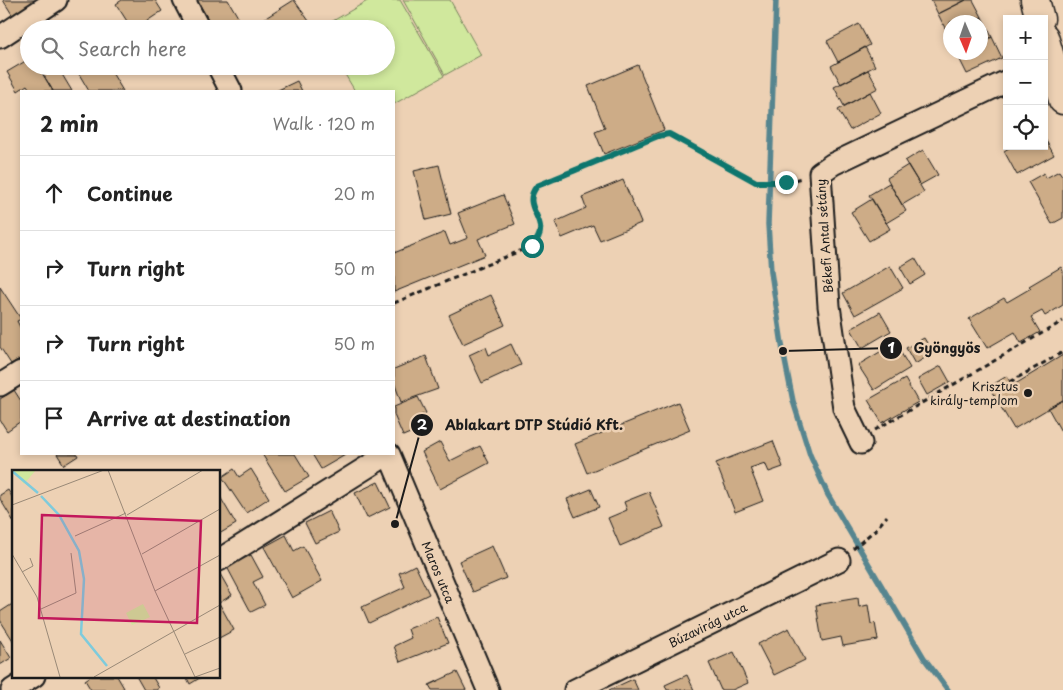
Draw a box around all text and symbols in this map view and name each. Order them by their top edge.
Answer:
north arrow [943,15,988,60]
map controls [1003,15,1048,150]
button: + [1003,15,1048,60]
search box [20,20,395,75]
icon: search [38,34,66,62]
text: Search here [78,34,187,62]
button: − [1003,60,1048,105]
button: locate [1003,105,1048,150]
text: 2 min [40,107,99,139]
text: Walk · 120 m [273,111,375,135]
route end [775,171,798,194]
street label: Békefi Antal sétány [811,178,837,294]
icon: ahead [40,179,68,207]
text: Continue [87,179,173,207]
text: 20 m [334,181,375,205]
route start [521,235,544,258]
icon: right [40,254,68,282]
text: Turn right [87,254,185,282]
text: 50 m [334,256,375,280]
icon: right [40,329,68,357]
text: Turn right [87,329,185,357]
text: 50 m [334,331,375,355]
callout: Gyöngyös [879,333,990,362]
text: 1 [887,335,895,358]
text: Gyöngyös [914,337,981,358]
place label: Krisztus király-templom [930,377,1018,409]
marker: Krisztus király-templom [1022,387,1034,399]
icon: arrive [40,404,68,432]
text: Arrive at destination [87,404,291,432]
callout: Ablakart DTP Stúdió Kft. [409,411,634,440]
text: 2 [417,412,428,435]
text: Ablakart DTP Stúdió Kft. [444,414,623,435]
inset map [12,470,220,678]
street label: Maros utca [418,538,460,606]
street label: Búzavirág utca [665,597,751,652]

